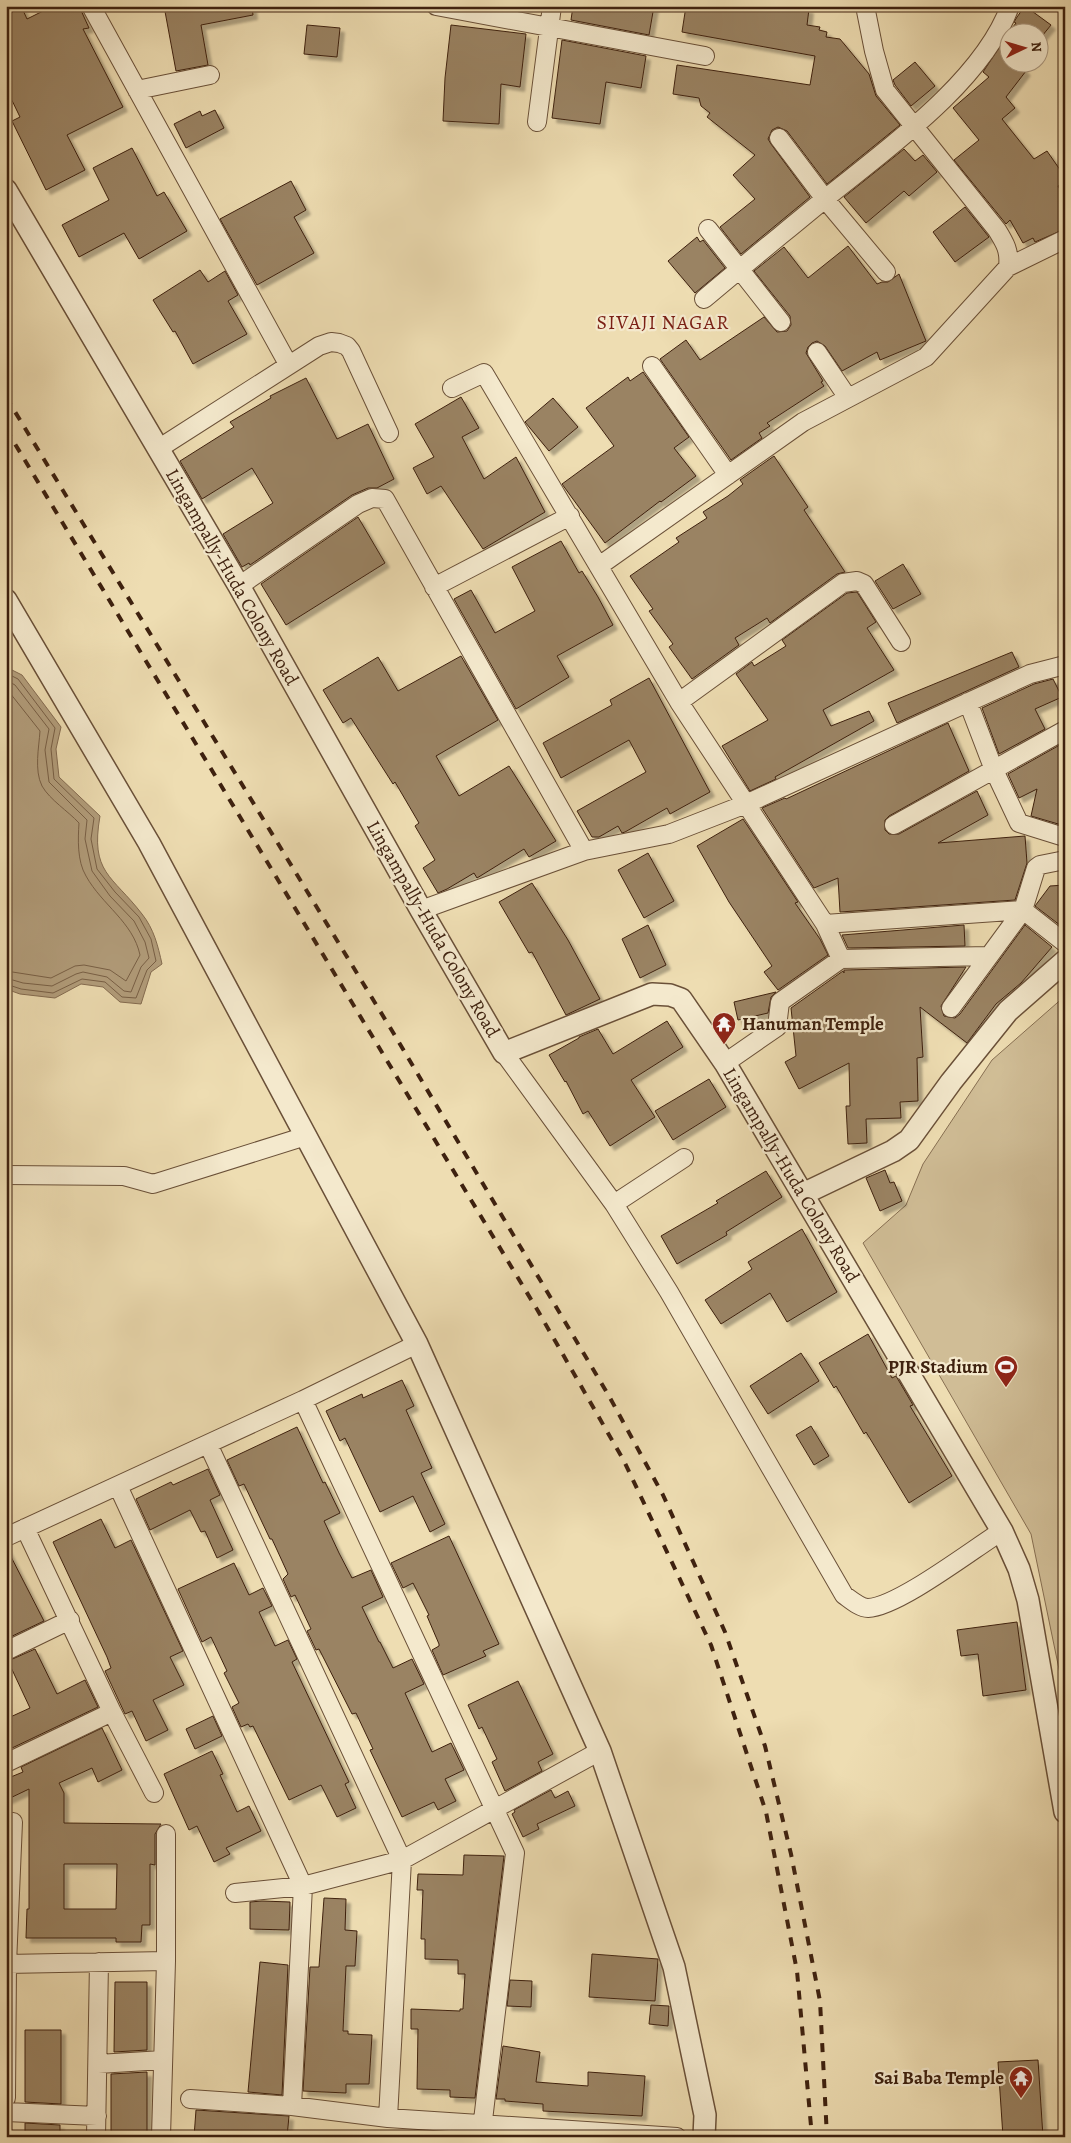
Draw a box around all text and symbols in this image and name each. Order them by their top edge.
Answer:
north arrow [998,22,1048,72]
text: N [1027,41,1046,53]
district label: SIVAJI NAGAR [596,309,730,336]
street label: Lingampally-Huda Colony Road [159,464,305,691]
street label: Lingampally-Huda Colony Road [360,816,506,1043]
temple icon: Hanuman Temple [711,1011,737,1045]
place label: Hanuman Temple [742,1011,884,1037]
street label: Lingampally-Huda Colony Road [716,1063,866,1288]
place label: PJR Stadium [888,1354,988,1380]
sports icon: PJR Stadium [993,1354,1019,1388]
place label: Sai Baba Temple [874,2065,1004,2091]
temple icon: Sai Baba Temple [1008,2065,1034,2099]

